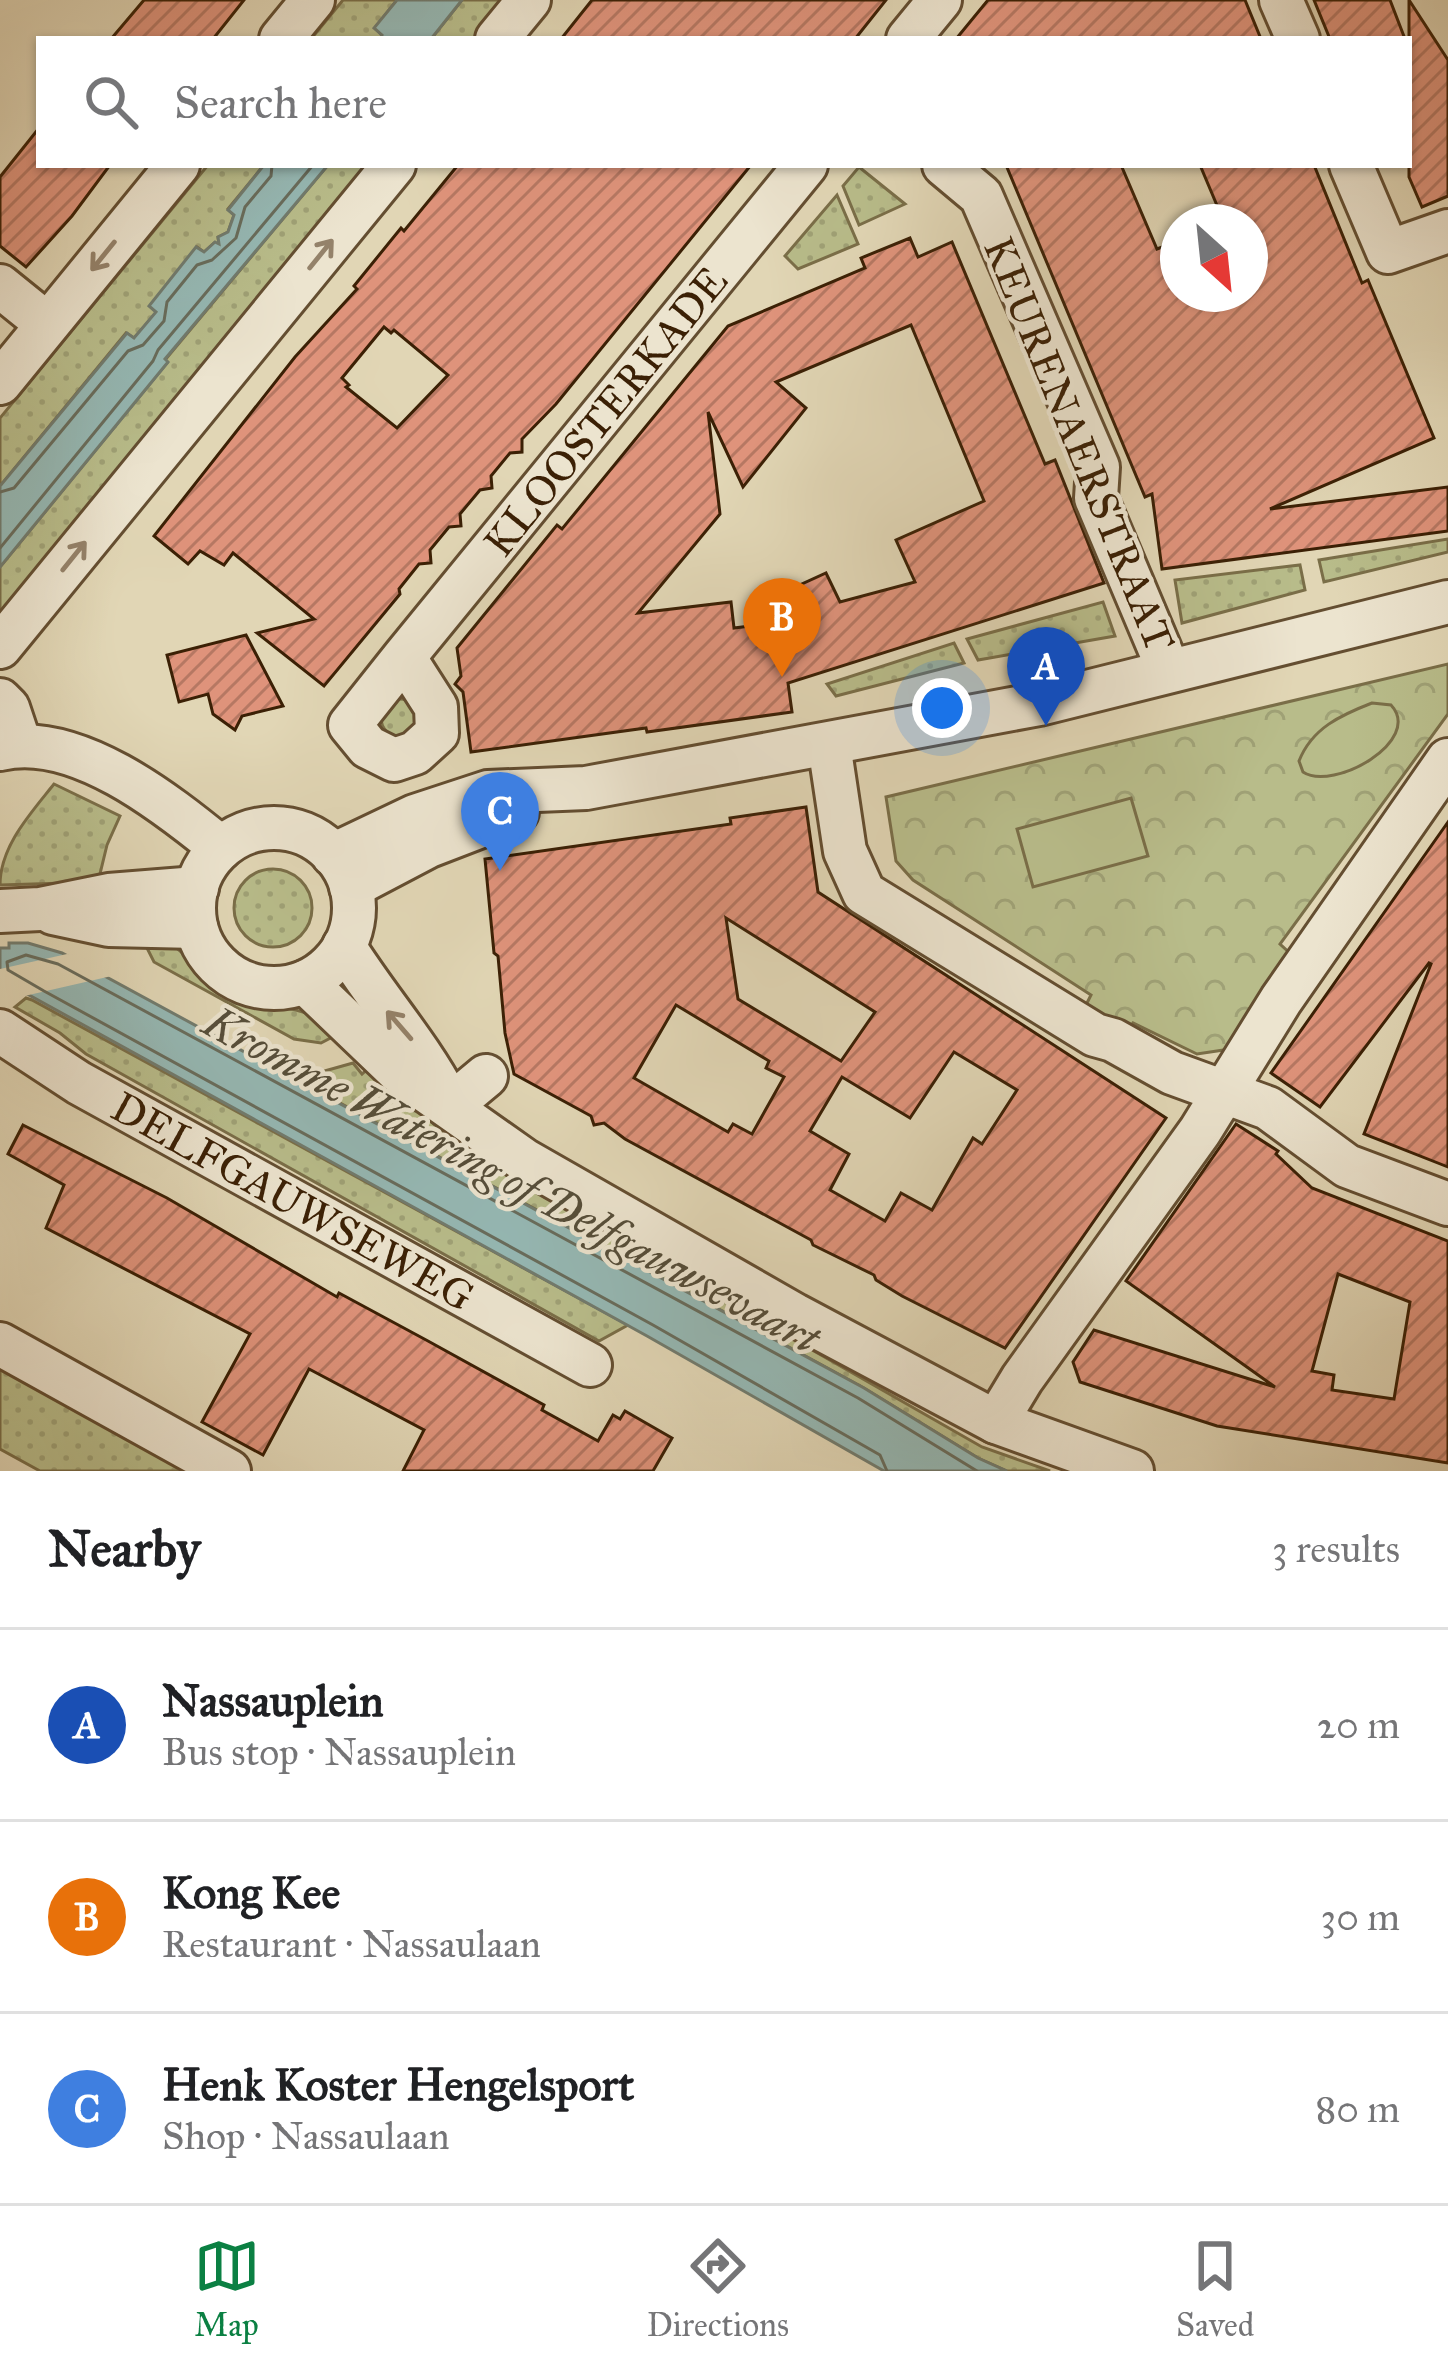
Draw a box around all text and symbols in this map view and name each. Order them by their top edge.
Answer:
search box [36,36,1412,168]
icon: search [78,69,144,135]
text: Search here [174,75,387,130]
north arrow [1160,204,1268,312]
street label: KEURENAERSTRAAT [972,230,1186,659]
one-way arrow [91,239,117,271]
one-way arrow [307,239,334,271]
street label: KLOOSTERKADE [473,256,739,567]
one-way arrow [60,541,87,572]
pin: B [743,578,821,677]
pin: A [1007,627,1085,726]
your location [912,678,972,738]
pin: C [461,772,539,871]
water label: Kromme Watering of Delfgauwsevaart [193,993,831,1367]
one-way arrow [385,1010,413,1041]
street label: DELFGAUWSEWEG [102,1081,483,1323]
text: Nearby [48,1518,200,1580]
text: 3 results [1272,1525,1400,1573]
text: Nassauplein [162,1673,384,1728]
text: A [74,1701,100,1749]
text: 20 m [1317,1701,1400,1749]
text: Bus stop · Nassauplein [162,1728,516,1776]
text: Kong Kee [162,1865,340,1920]
text: B [74,1893,100,1941]
text: 30 m [1321,1893,1400,1941]
text: Restaurant · Nassaulaan [162,1920,541,1968]
text: Henk Koster Hengelsport [162,2057,634,2112]
text: C [74,2085,100,2133]
text: 80 m [1315,2085,1400,2133]
text: Shop · Nassaulaan [162,2112,450,2160]
tab: Map [194,2233,260,2345]
tab: Directions [647,2233,789,2345]
tab: Saved [1176,2233,1254,2345]

